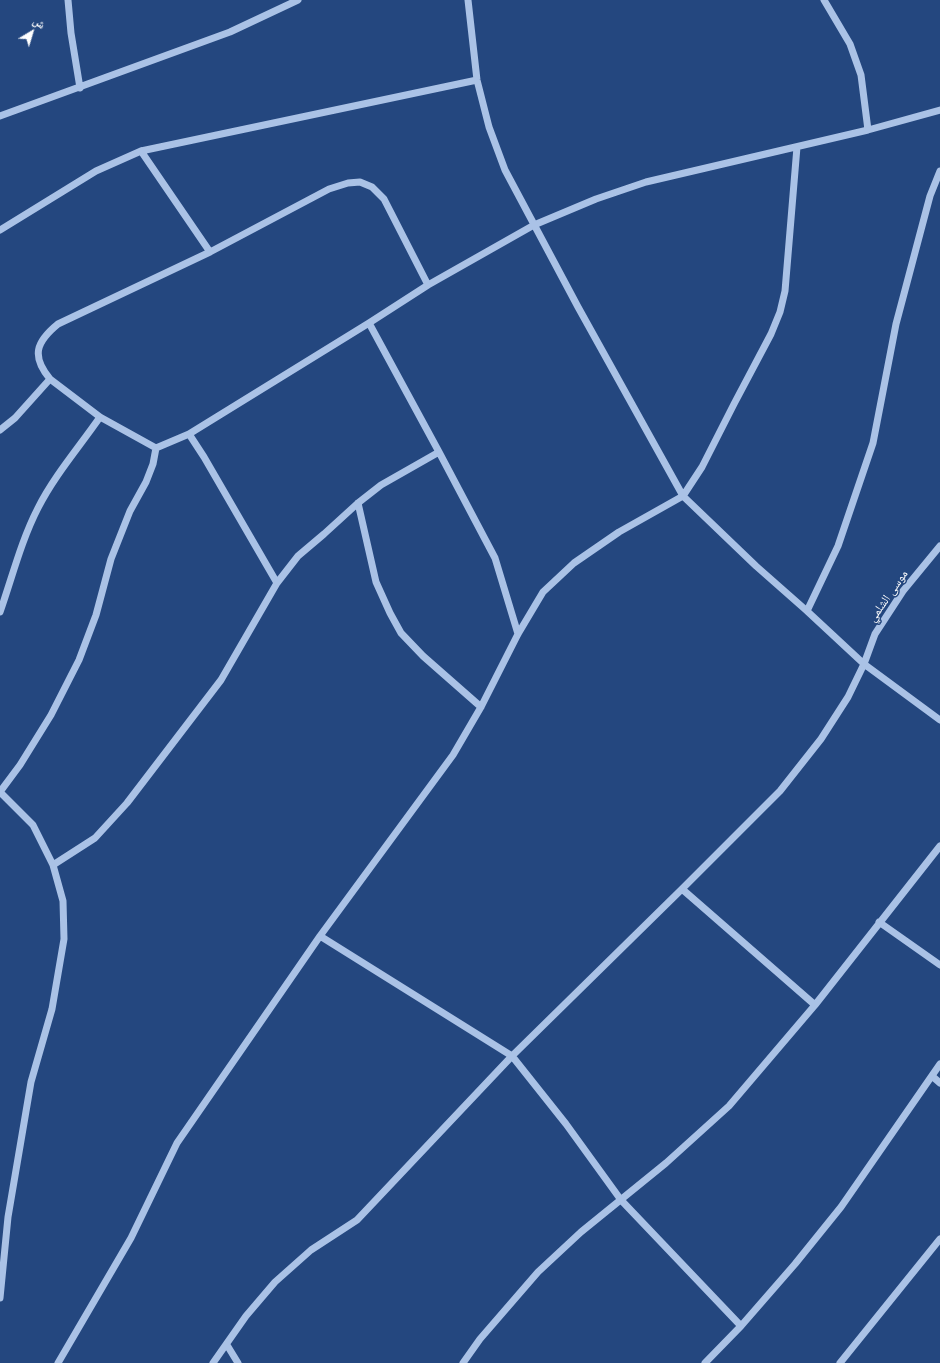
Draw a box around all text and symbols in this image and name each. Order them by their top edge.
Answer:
north arrow [12,12,52,52]
text: ش [30,13,48,32]
street label: موسى الشلمي [865,567,911,625]

